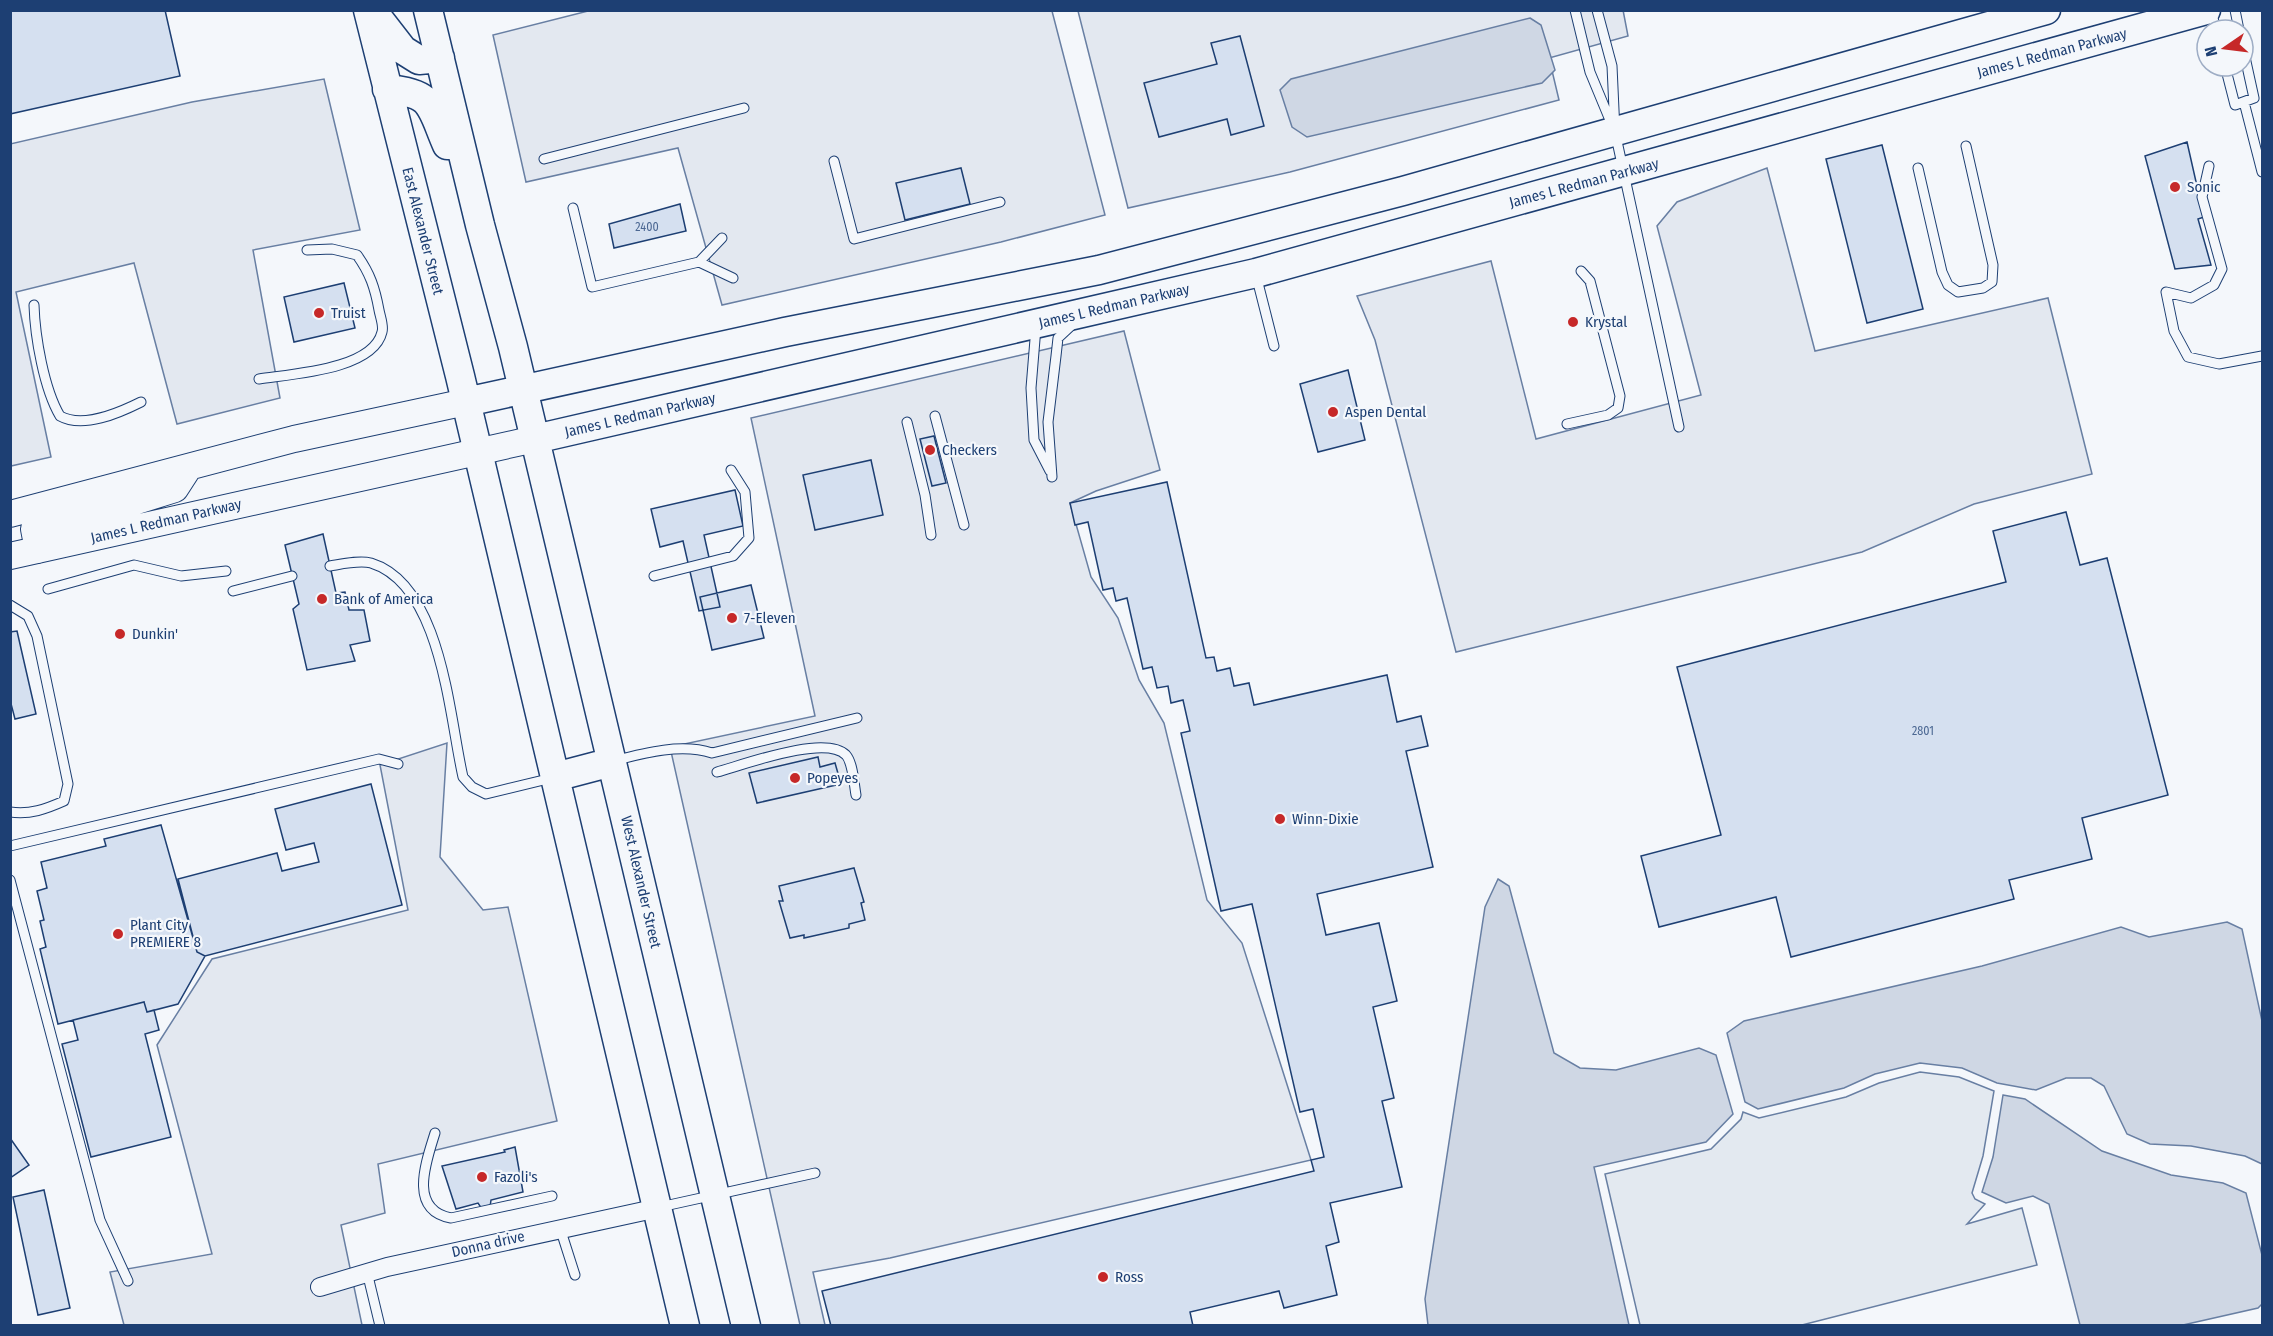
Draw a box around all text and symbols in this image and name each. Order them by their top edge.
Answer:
north arrow [2195,18,2255,78]
street label: James L Redman Parkway [1975,24,2129,82]
text: N [2201,45,2221,58]
street label: James L Redman Parkway [1507,154,1661,212]
street label: East Alexander Street [398,165,448,297]
place label: Sonic [2187,178,2221,196]
marker: Sonic [2168,180,2182,194]
house number: 2400 [635,220,659,234]
street label: James L Redman Parkway [1037,280,1191,332]
place label: Truist [331,304,366,322]
marker: Truist [312,306,326,320]
place label: Krystal [1585,313,1627,331]
marker: Krystal [1566,315,1580,329]
street label: James L Redman Parkway [563,389,717,441]
place label: Aspen Dental [1345,403,1426,421]
marker: Aspen Dental [1326,405,1340,419]
place label: Checkers [942,441,997,459]
marker: Checkers [923,443,937,457]
street label: James L Redman Parkway [89,495,243,547]
place label: Bank of America [334,590,433,608]
marker: Bank of America [315,592,329,606]
place label: 7-Eleven [744,609,796,627]
marker: 7-Eleven [725,611,739,625]
place label: Dunkin' [132,625,178,643]
marker: Dunkin' [113,627,127,641]
house number: 2801 [1912,724,1934,738]
place label: Popeyes [807,769,858,787]
marker: Popeyes [788,771,802,785]
place label: Winn-Dixie [1292,810,1359,828]
marker: Winn-Dixie [1273,812,1287,826]
street label: West Alexander Street [617,814,665,950]
place label: Plant City PREMIERE 8 [130,916,201,951]
marker: Plant City PREMIERE 8 [111,927,125,941]
place label: Fazoli's [494,1168,538,1186]
marker: Fazoli's [475,1170,489,1184]
street label: Donna drive [450,1227,526,1261]
place label: Ross [1115,1268,1144,1286]
marker: Ross [1096,1270,1110,1284]

